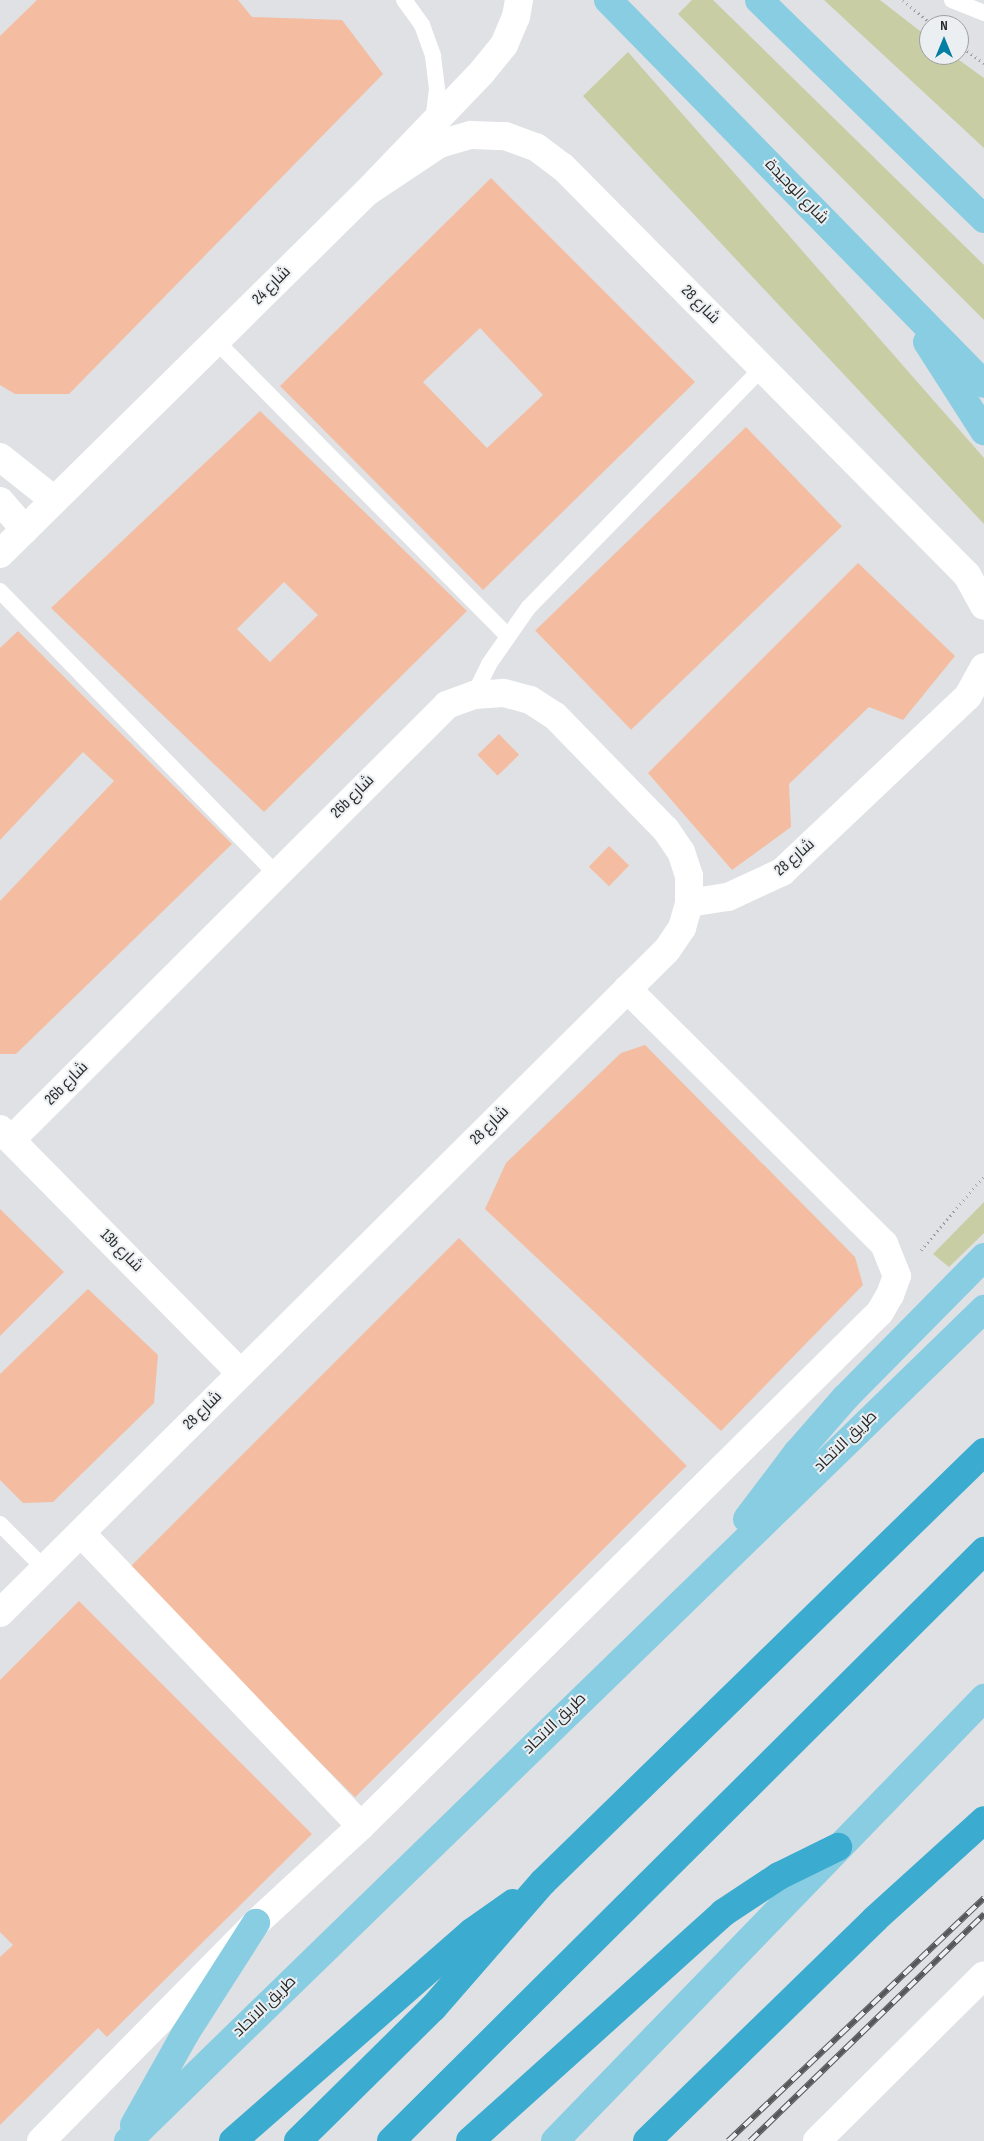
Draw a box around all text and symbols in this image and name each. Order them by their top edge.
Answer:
north arrow [919,15,969,65]
text: N [940,17,948,34]
street label: شارع الوحيدة [760,155,832,229]
street label: شارع 24 [249,263,295,309]
street label: شارع 28 [677,282,723,328]
street label: 26b شارع [327,771,379,823]
street label: شارع 28 [771,835,819,881]
street label: 26b شارع [41,1058,93,1110]
street label: شارع 28 [467,1103,513,1149]
street label: 13b شارع [96,1226,146,1276]
street label: شارع 28 [180,1388,226,1434]
street label: طريق الاتحاد [811,1407,881,1477]
street label: طريق الاتحاد [520,1689,590,1759]
street label: طريق الاتحاد [230,1972,300,2042]

